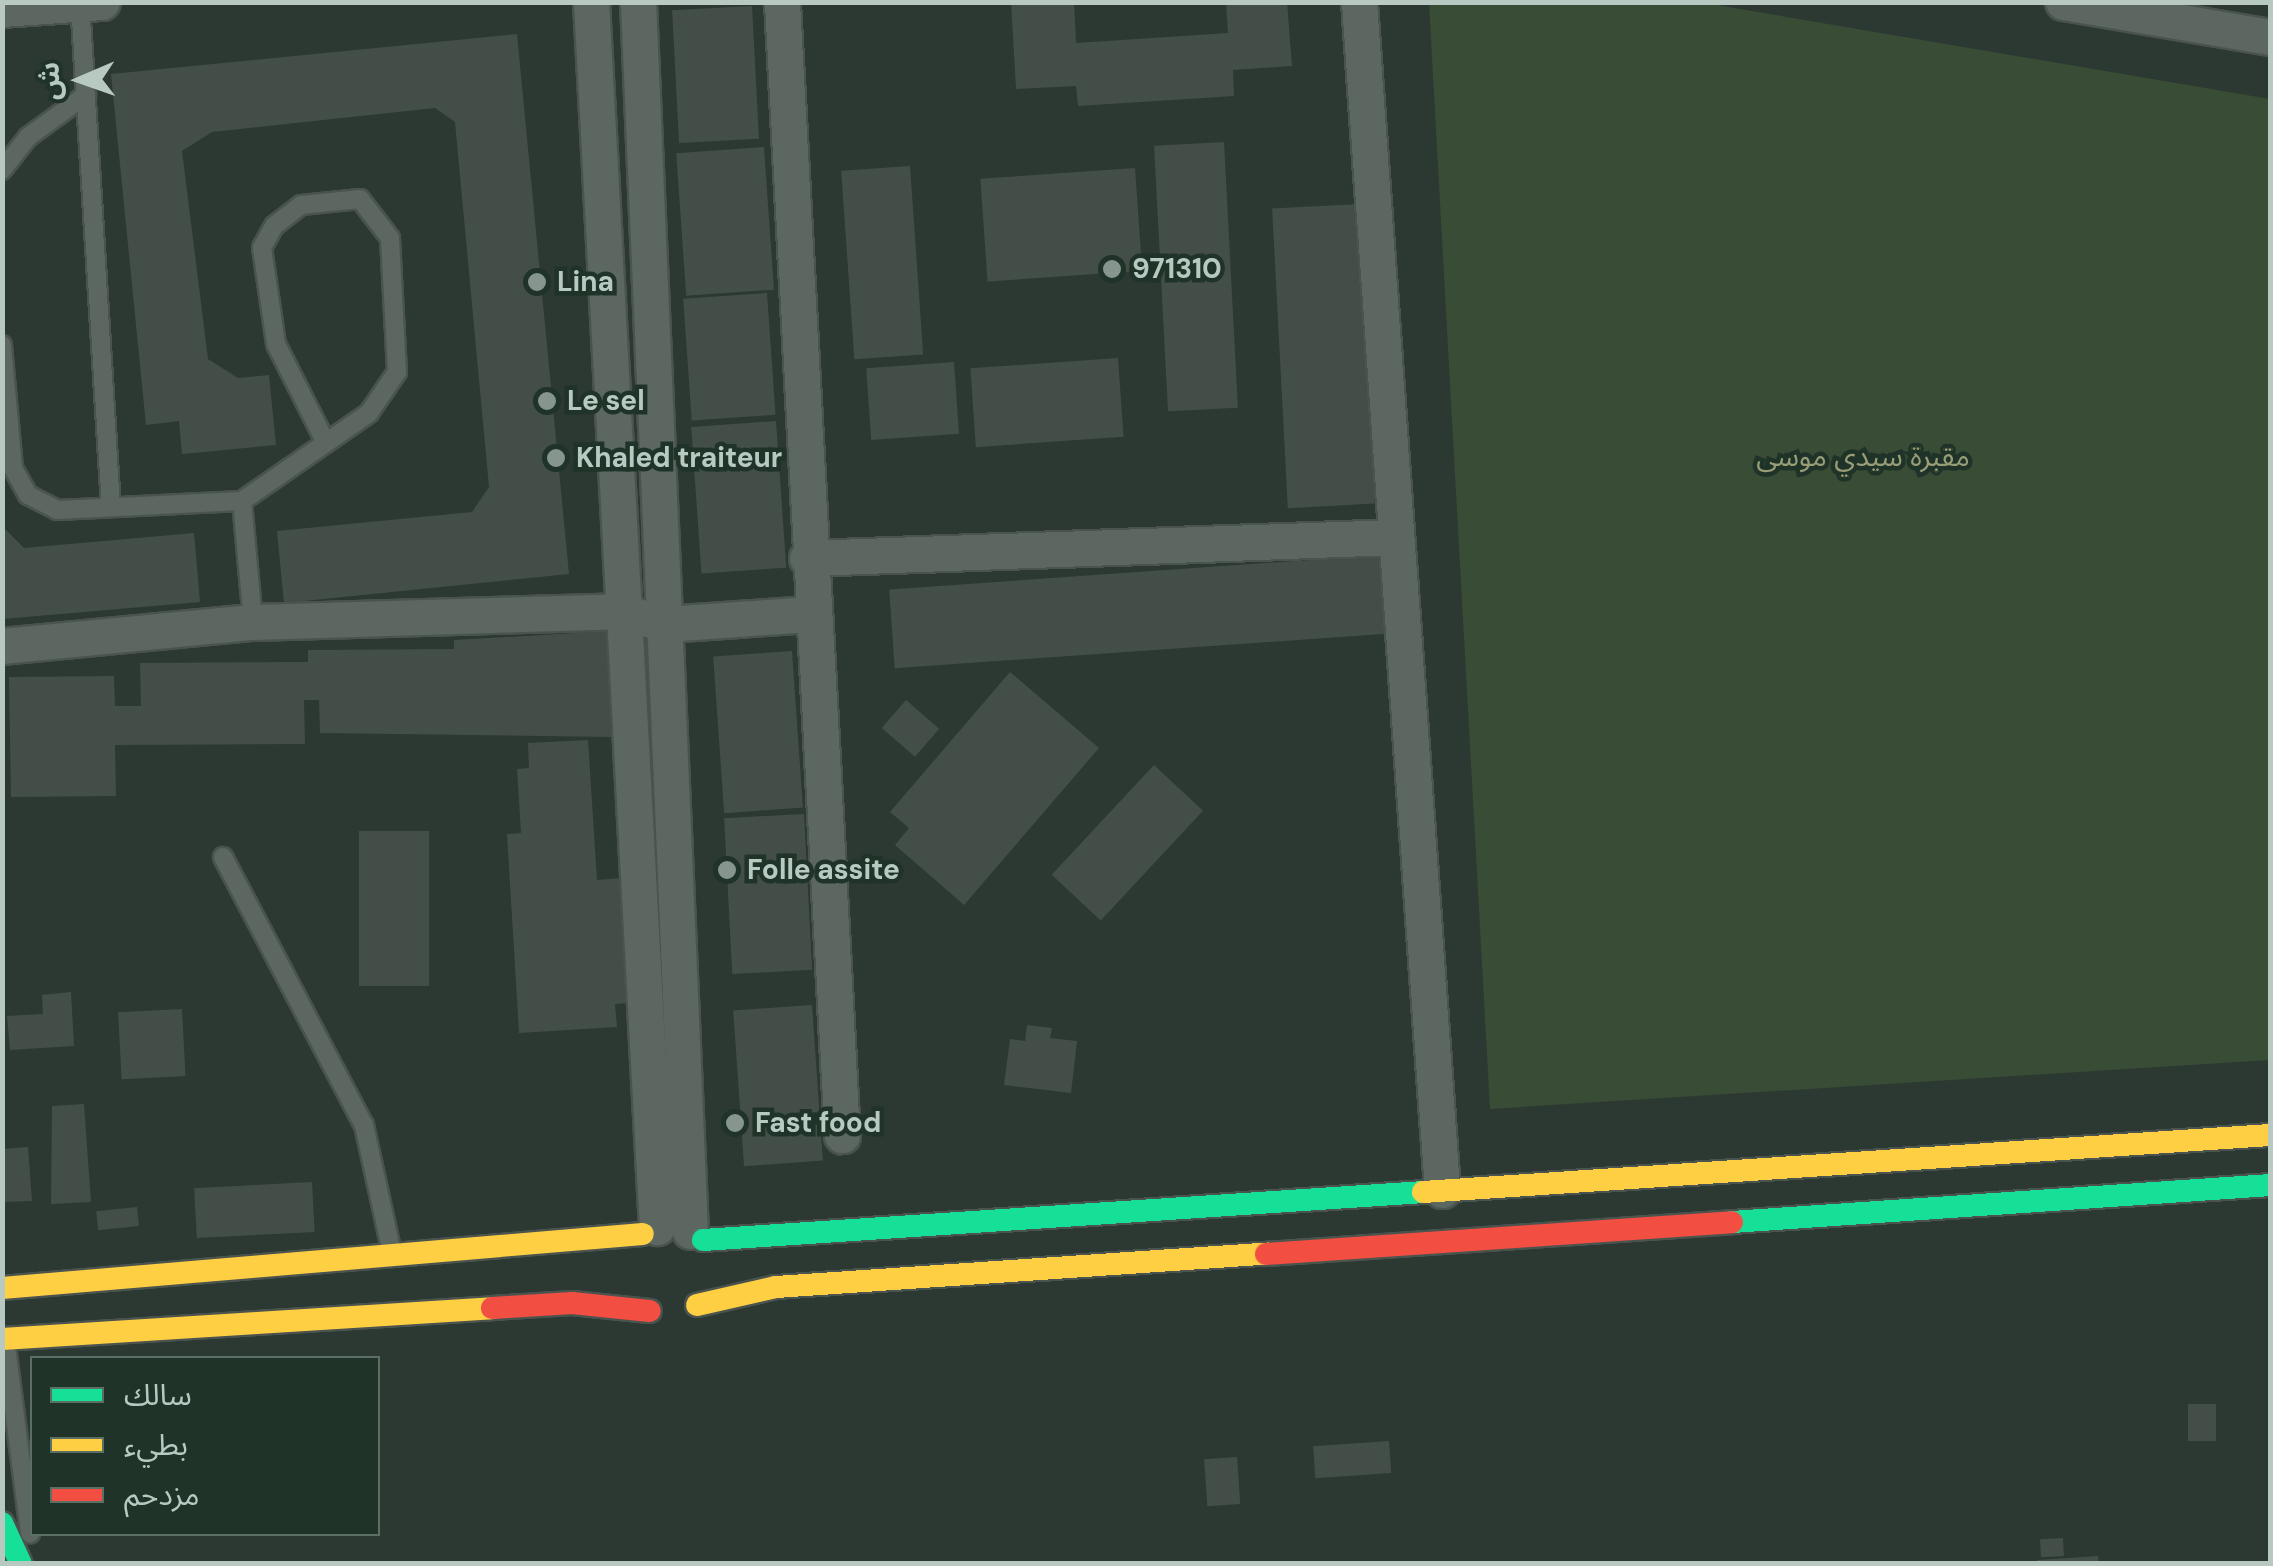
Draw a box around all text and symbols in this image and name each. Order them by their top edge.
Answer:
north arrow [30,30,130,130]
text: ش [30,61,69,101]
place label: 971310 [1132,252,1222,286]
marker: 971310 [1101,258,1123,280]
place label: Lina [557,265,614,299]
marker: Lina [526,271,548,293]
place label: Le sel [567,384,645,418]
marker: Le sel [536,390,558,412]
park label: مقبرة سيدي موسى [1756,440,1970,474]
place label: Khaled traiteur [576,441,782,475]
marker: Khaled traiteur [545,447,567,469]
place label: Folle assite [747,853,900,887]
marker: Folle assite [716,859,738,881]
place label: Fast food [755,1106,881,1140]
marker: Fast food [724,1112,746,1134]
legend [30,1356,380,1536]
text: سالك [124,1375,192,1414]
text: بطيء [124,1425,188,1464]
text: مزدحم [124,1475,200,1514]

